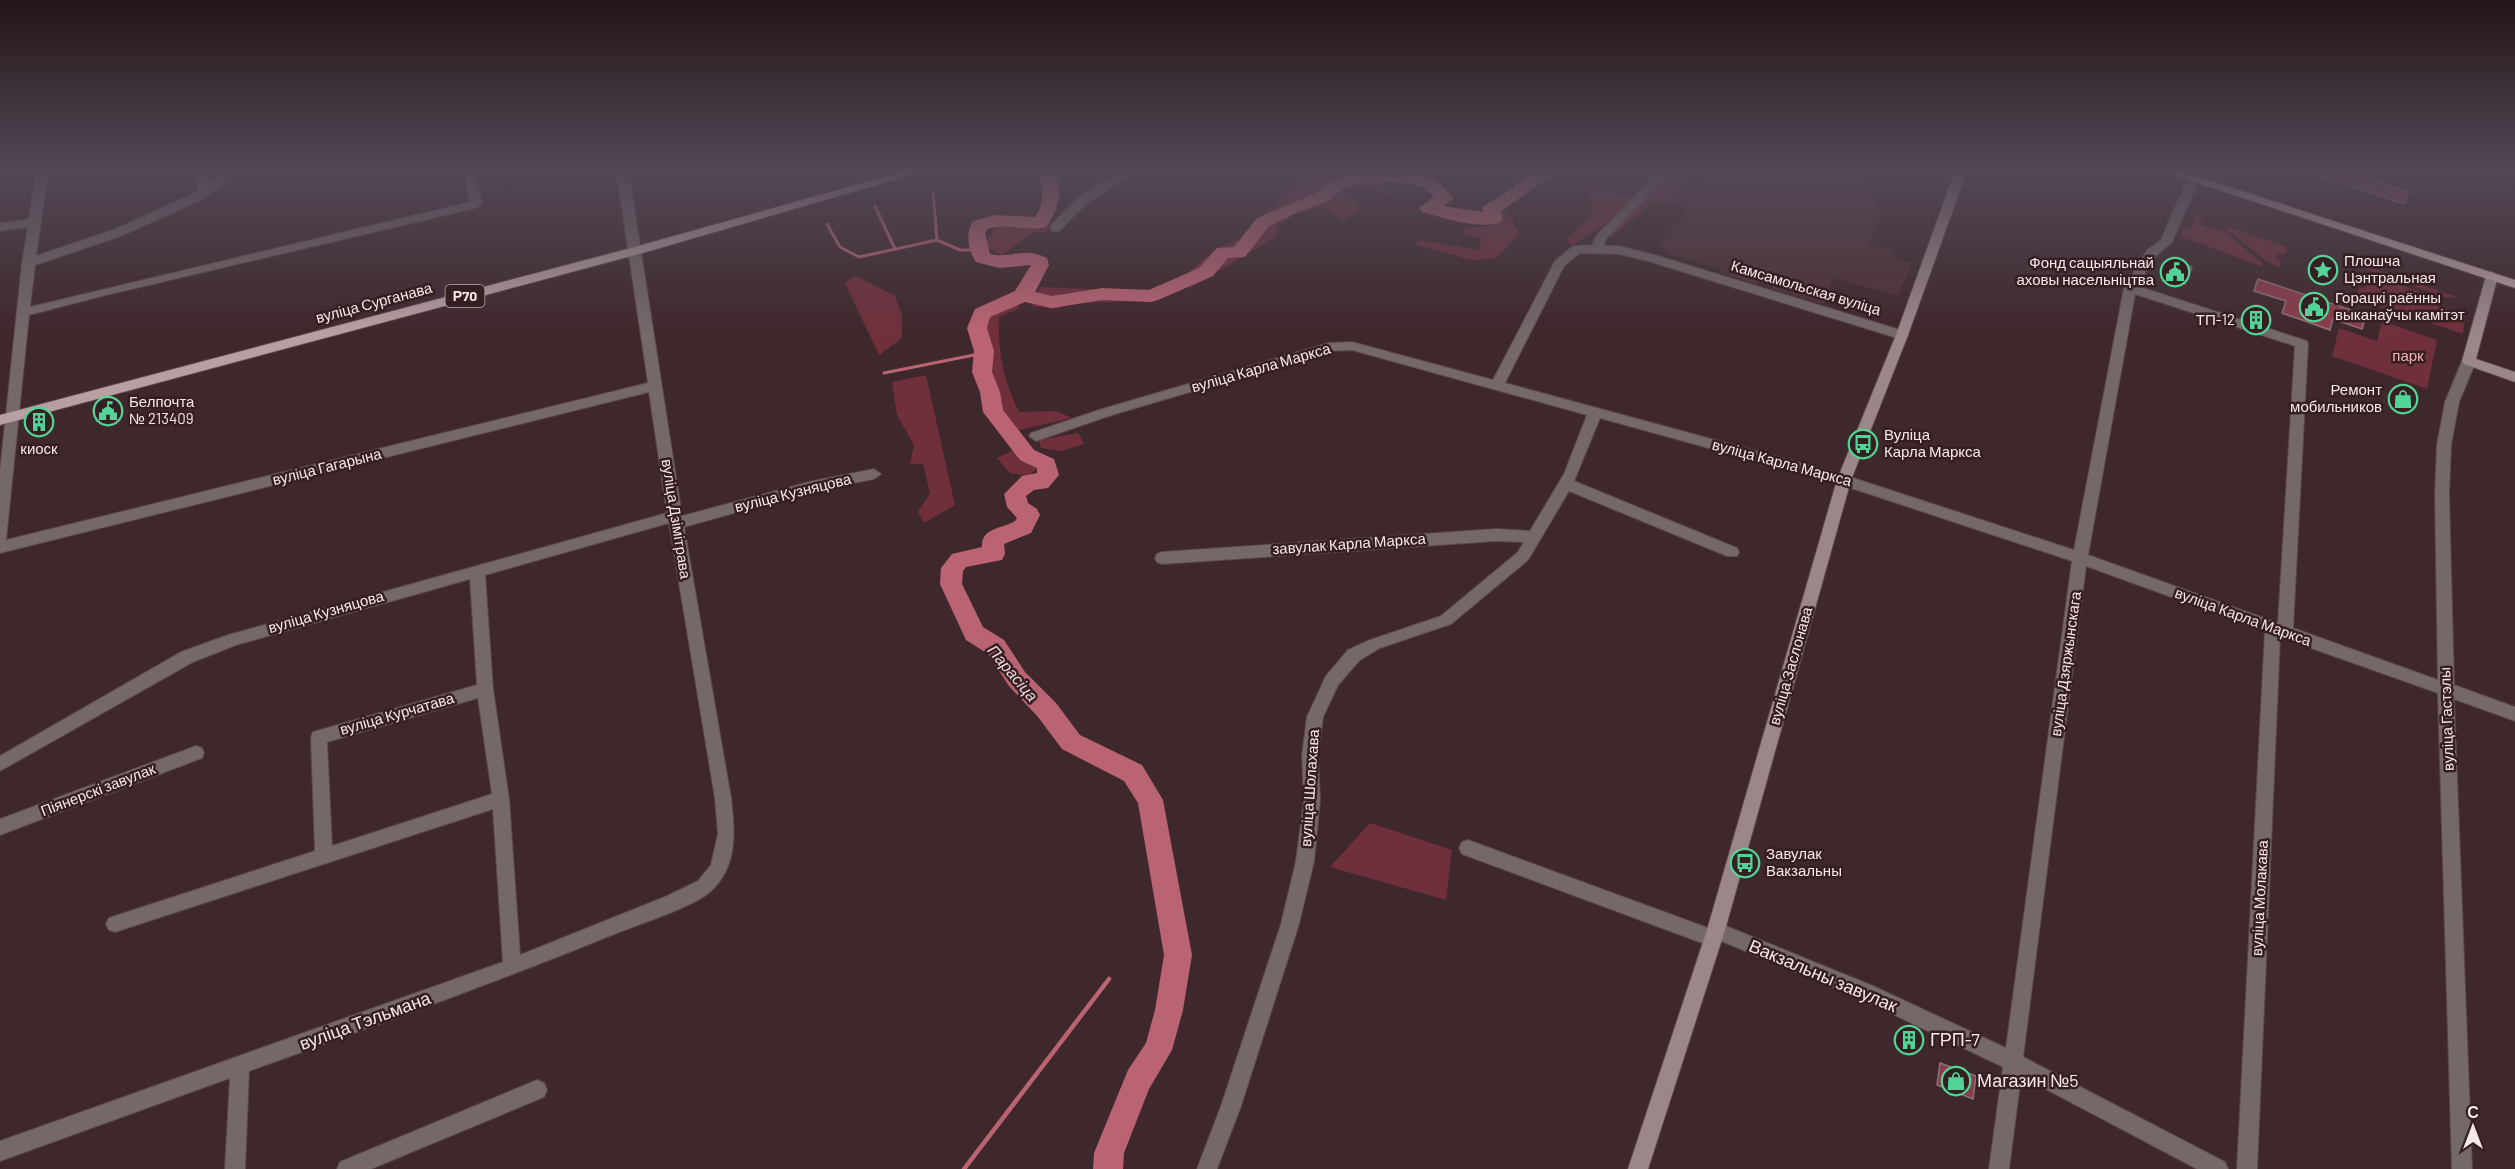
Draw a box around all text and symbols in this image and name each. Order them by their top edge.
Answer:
place label: Плошча Цэнтральная [2344,251,2436,286]
place label: Фонд сацыяльнай аховы насельніцтва [2016,253,2155,288]
place icon: Плошча Цэнтральная [2307,254,2339,286]
street label: Камсамольская вуліца [1729,256,1884,319]
public building icon: Фонд сацыяльнай аховы насельніцтва [2159,256,2191,288]
street label: вуліца Сурганава [314,278,434,326]
road number: Р70 [446,285,484,307]
place label: Горацкі раённы выканаўчы камітэт [2335,288,2465,323]
public building icon: Горацкі раённы выканаўчы камітэт [2298,291,2330,323]
building icon: ТП-12 [2240,304,2272,336]
place label: ТП-12 [2196,310,2235,328]
street label: вуліца Карла Маркса [1189,338,1333,396]
park label: парк [2392,346,2424,364]
place label: Ремонт мобильников [2290,380,2382,415]
shop icon: Ремонт мобильников [2387,383,2419,415]
place label: Белпочта № 213409 [129,392,195,427]
public building icon: Белпочта № 213409 [92,395,124,427]
building icon: киоск [23,406,55,438]
place label: Вуліца Карла Маркса [1884,425,1982,460]
bus stop icon: Вуліца Карла Маркса [1847,428,1879,460]
street label: вуліца Карла Маркса [1710,435,1855,489]
place label: киоск [20,439,58,457]
street label: вуліца Гагарына [270,444,384,488]
street label: вуліца Дзімітрава [659,458,695,581]
street label: вуліца Кузняцова [733,469,853,515]
street label: завулак Карла Маркса [1272,529,1427,557]
street label: вуліца Карла Маркса [2173,583,2315,649]
street label: вуліца Кузняцова [266,586,386,636]
street label: вуліца Дзяржынскага [2046,590,2084,737]
street label: вуліца Заслонава [1765,604,1816,727]
water label: Парасіца [984,640,1043,705]
street label: вуліца Гастэлы [2435,667,2457,771]
street label: вуліца Курчатава [338,688,457,738]
street label: вуліца Шолахава [1296,728,1322,847]
street label: Піянерскі завулак [38,759,158,819]
street label: вуліца Молакава [2247,839,2271,956]
place label: Завулак Вакзальны [1766,844,1842,879]
bus stop icon: Завулак Вакзальны [1729,847,1761,879]
street label: Вакзальны завулак [1746,934,1901,1016]
street label: вуліца Тэльмана [296,986,434,1054]
building icon: ГРП-7 [1893,1024,1925,1056]
place label: ГРП-7 [1930,1028,1980,1050]
shop icon: Магазин №5 [1940,1065,1972,1097]
place label: Магазин №5 [1977,1069,2079,1091]
north arrow [2443,1097,2503,1157]
text: С [2467,1102,2479,1121]

